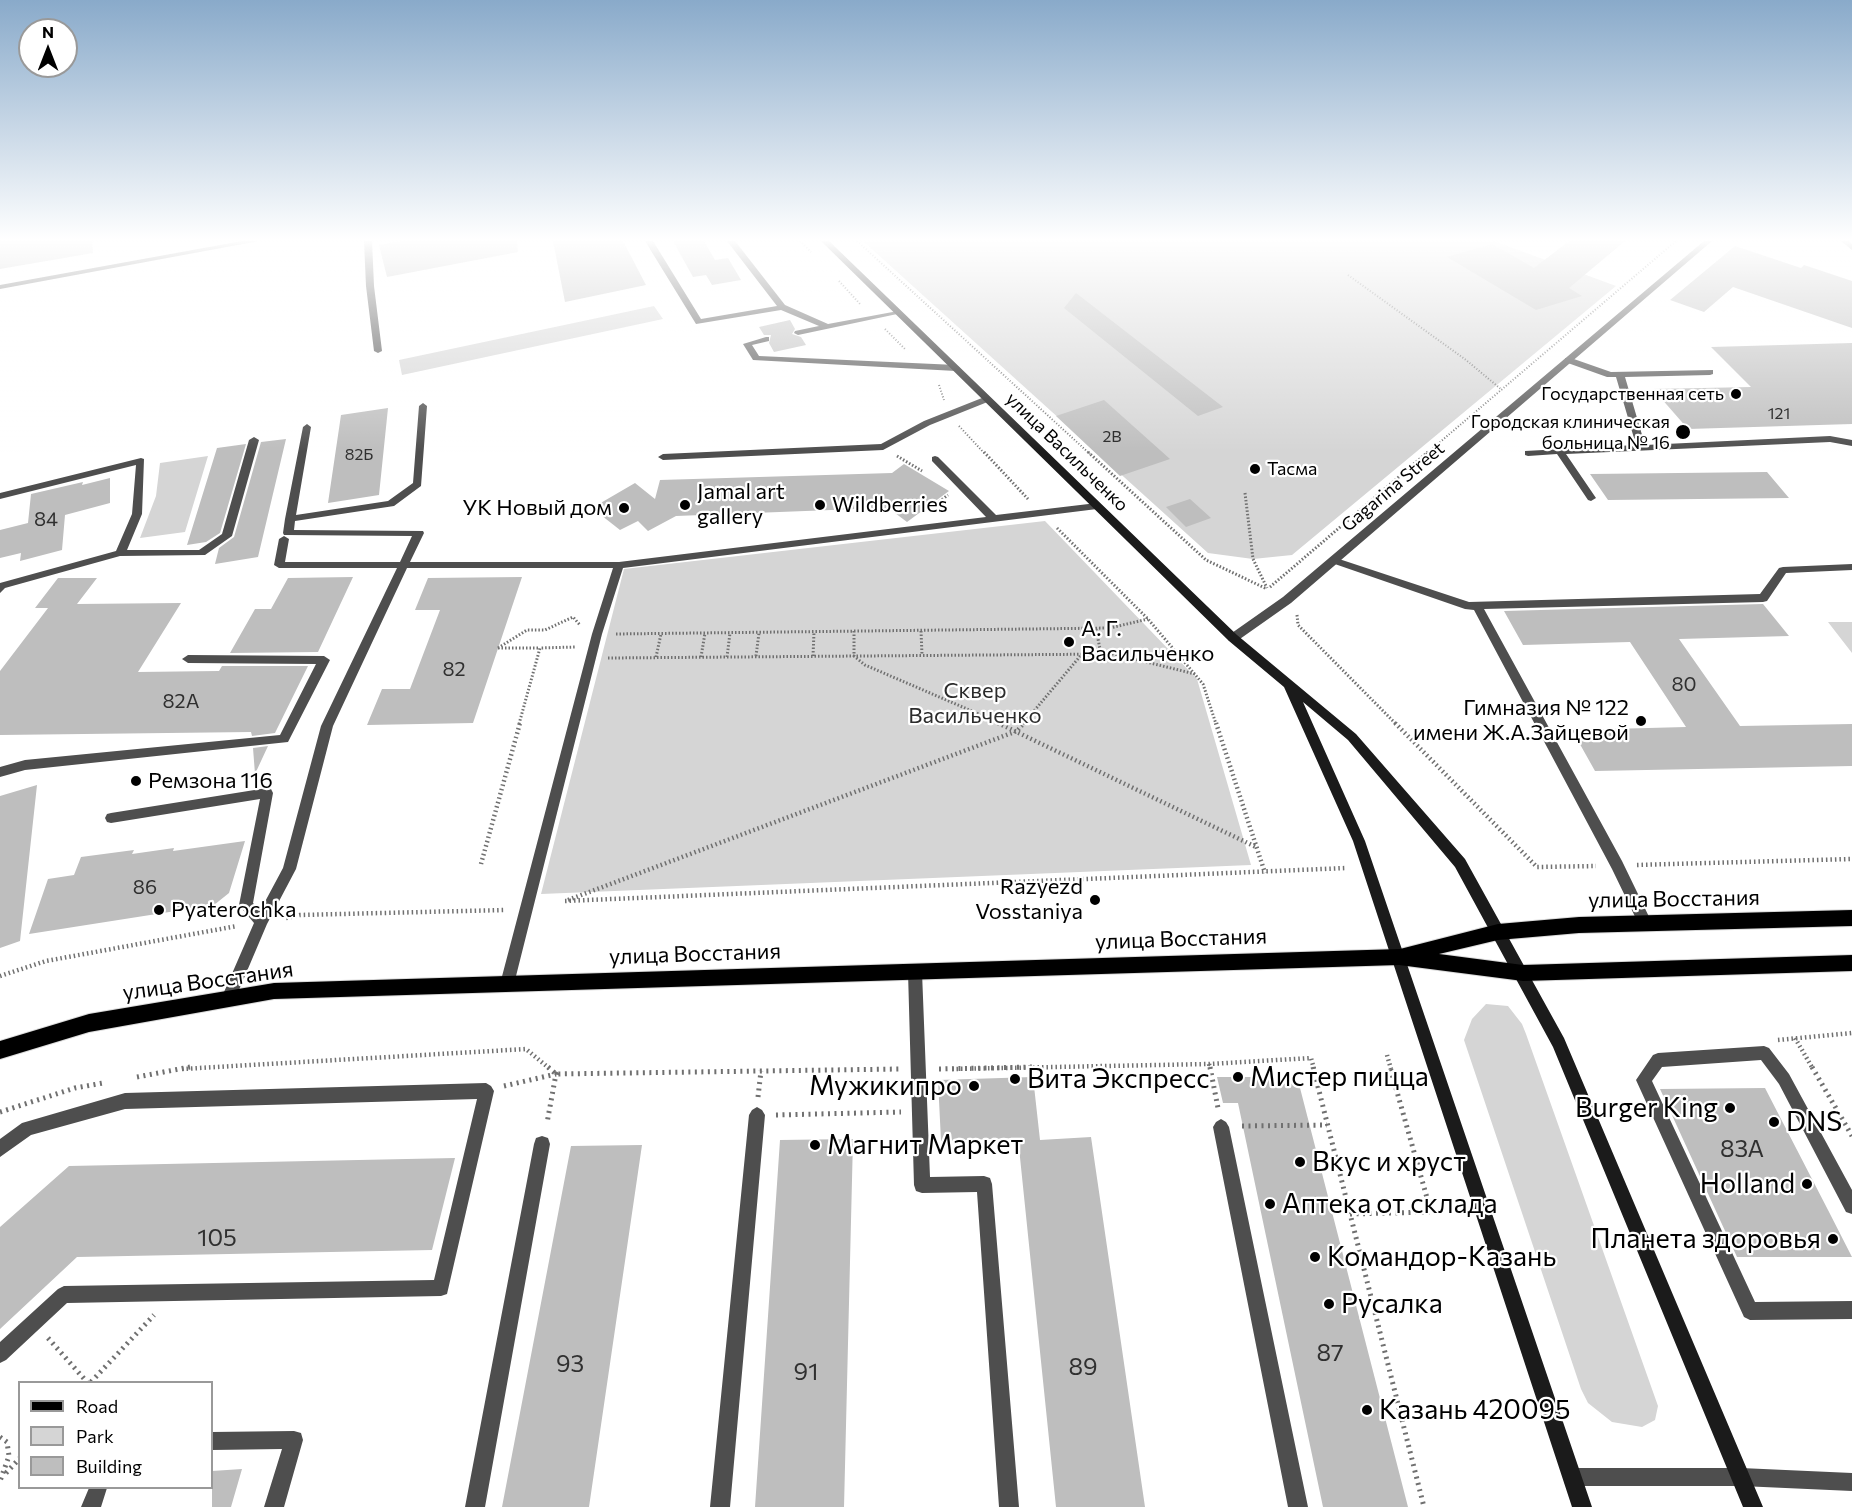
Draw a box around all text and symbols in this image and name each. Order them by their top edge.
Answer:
north arrow [18,18,78,78]
text: N [42,22,54,41]
place label: Государственная сеть [1541,383,1724,405]
marker: Государственная сеть [1729,387,1743,401]
street label: улица Васильченко [1001,388,1133,516]
house number: 121 [1768,404,1790,424]
place label: Городская клиническая больница № 16 [1471,411,1670,454]
marker: Городская клиническая больница № 16 [1674,423,1692,441]
house number: 2В [1102,427,1122,447]
street label: Gagarina Street [1337,438,1449,536]
house number: 82Б [345,445,373,465]
place label: Тасма [1267,458,1317,480]
marker: Тасма [1248,462,1262,476]
place label: Jamal art gallery [697,479,785,530]
place label: Wildberries [832,492,948,518]
place label: УК Новый дом [462,495,612,521]
marker: Jamal art gallery [678,498,692,512]
marker: Wildberries [813,498,827,512]
marker: УК Новый дом [617,501,631,515]
house number: 84 [34,507,58,531]
place label: А. Г. Васильченко [1081,616,1214,668]
marker: А. Г. Васильченко [1062,635,1076,649]
house number: 82 [442,657,466,681]
house number: 80 [1671,672,1697,696]
park label: Сквер Васильченко [908,678,1042,730]
house number: 82А [163,689,199,713]
place label: Гимназия № 122 имени Ж.А.Зайцевой [1413,695,1629,746]
marker: Гимназия № 122 имени Ж.А.Зайцевой [1634,714,1648,728]
place label: Ремзона 116 [148,768,273,794]
marker: Ремзона 116 [129,774,143,788]
place label: Razyezd Vosstaniya [975,874,1083,926]
house number: 86 [133,875,157,899]
street label: улица Восстания [1588,884,1760,914]
marker: Razyezd Vosstaniya [1088,893,1102,907]
place label: Pyaterochka [171,897,296,923]
marker: Pyaterochka [152,903,166,917]
street label: улица Восстания [1095,923,1267,955]
street label: улица Восстания [609,938,781,970]
street label: улица Восстания [121,956,295,1006]
place label: Мистер пицца [1250,1061,1429,1093]
place label: Вита Экспресс [1027,1063,1210,1095]
place label: Мужикипро [809,1070,962,1102]
marker: Мистер пицца [1231,1070,1245,1084]
marker: Вита Экспресс [1008,1072,1022,1086]
marker: Мужикипро [967,1079,981,1093]
place label: Burger King [1575,1092,1718,1124]
marker: Burger King [1723,1101,1737,1115]
place label: DNS [1786,1106,1842,1138]
marker: DNS [1767,1115,1781,1129]
place label: Магнит Маркет [827,1129,1023,1161]
house number: 83А [1720,1135,1764,1163]
marker: Магнит Маркет [808,1138,822,1152]
place label: Вкус и хруст [1312,1146,1466,1178]
marker: Вкус и хруст [1293,1155,1307,1169]
place label: Holland [1700,1168,1795,1200]
marker: Holland [1800,1177,1814,1191]
place label: Аптека от склада [1282,1188,1497,1220]
marker: Аптека от склада [1263,1197,1277,1211]
place label: Планета здоровья [1590,1223,1821,1255]
house number: 105 [197,1224,237,1252]
marker: Планета здоровья [1826,1232,1840,1246]
place label: Командор-Казань [1327,1241,1556,1273]
marker: Командор-Казань [1308,1250,1322,1264]
place label: Русалка [1341,1288,1443,1320]
marker: Русалка [1322,1297,1336,1311]
house number: 87 [1316,1339,1344,1367]
house number: 93 [556,1350,584,1378]
house number: 89 [1068,1353,1098,1381]
house number: 91 [794,1358,818,1386]
legend [18,1381,213,1489]
place label: Казань 420095 [1379,1394,1570,1426]
text: Road [76,1395,118,1417]
marker: Казань 420095 [1360,1403,1374,1417]
text: Park [76,1425,114,1447]
text: Building [76,1455,142,1477]

